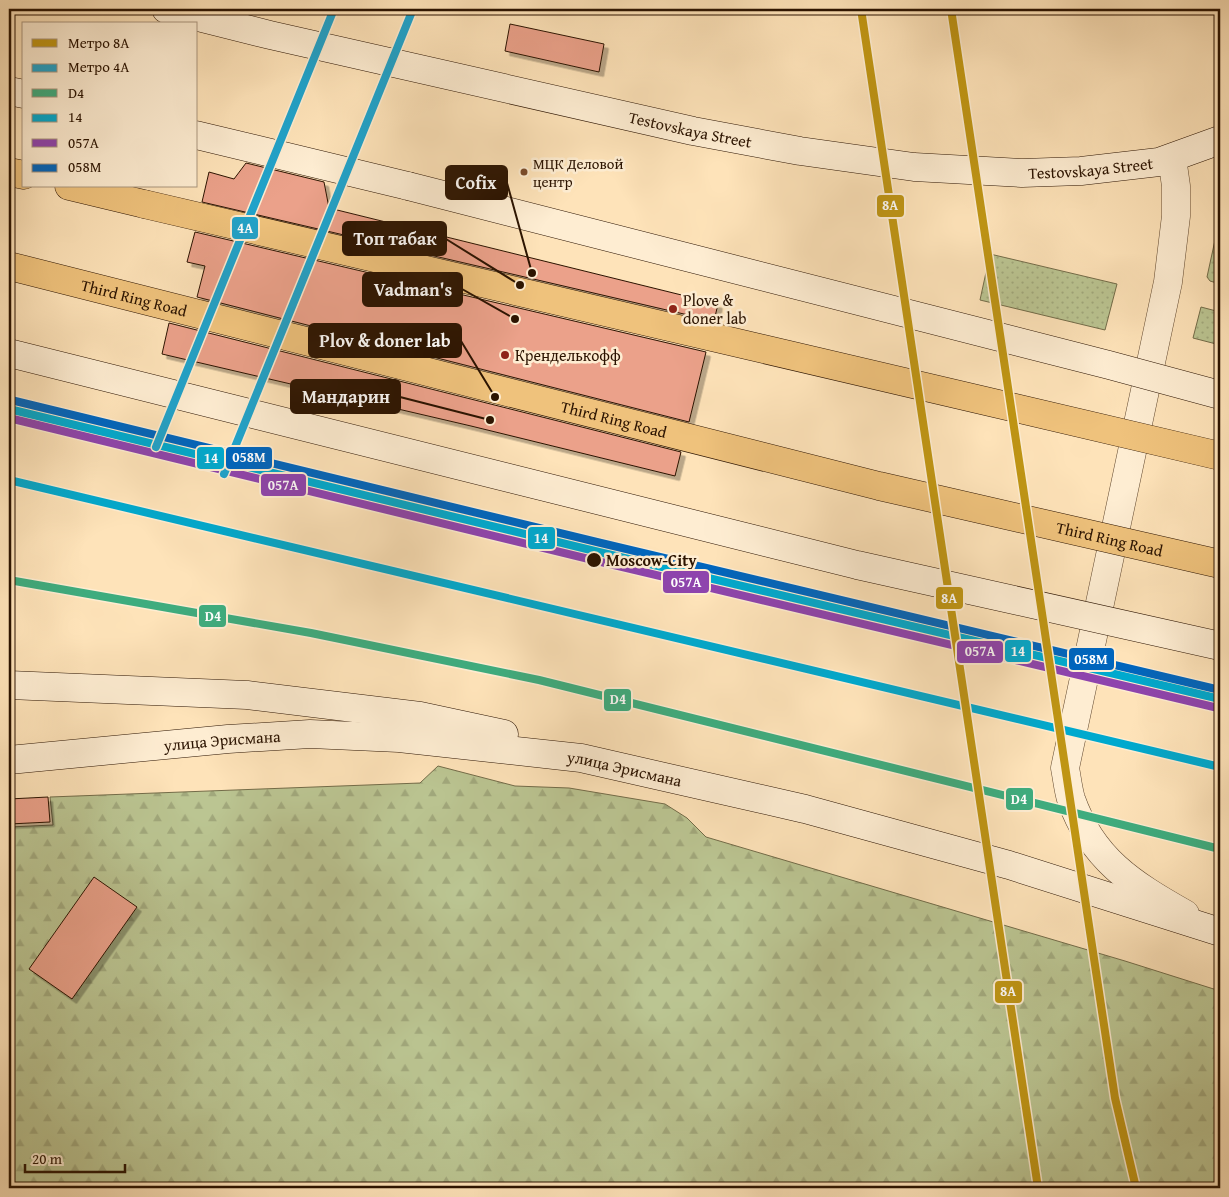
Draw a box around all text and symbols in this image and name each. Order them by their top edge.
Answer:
legend [22,22,198,188]
text: Метро 8А [68,32,129,53]
text: Метро 4А [68,56,129,77]
text: D4 [68,82,84,103]
street label: Testovskaya Street [626,105,754,154]
text: 14 [68,106,82,127]
text: 057А [68,132,99,153]
street label: Testovskaya Street [1028,151,1155,185]
place label: МЦК Деловой центр [533,153,623,192]
text: 058М [68,156,102,177]
callout: Cofix [446,166,507,199]
marker: МЦК Деловой центр [519,167,529,177]
text: Cofix [455,169,497,196]
line badge: 8А [876,194,905,218]
text: 8А [882,195,898,215]
line badge: 4А [231,216,259,240]
text: 4А [237,218,253,238]
callout: Топ табак [343,222,446,255]
text: Топ табак [353,225,437,252]
street label: Third Ring Road [78,273,190,323]
callout: Vadman's [363,273,462,306]
text: Vadman's [374,276,453,303]
place label: Plove & doner lab [683,288,747,330]
marker: Plove & doner lab [667,303,679,315]
callout: Plov & doner lab [309,324,461,357]
text: Plov & doner lab [319,327,451,354]
place label: Кренделькофф [515,343,621,367]
marker: Кренделькофф [499,349,511,361]
callout: Мандарин [291,380,400,413]
text: Мандарин [302,383,390,410]
street label: Third Ring Road [558,394,670,444]
line badge: 14 [196,446,225,470]
line badge: 058М [225,446,273,470]
text: 058М [232,447,266,467]
text: 14 [204,448,218,468]
line badge: 057А [260,473,307,497]
text: 057А [268,475,298,495]
street label: Third Ring Road [1054,515,1166,563]
line badge: 14 [527,526,556,550]
text: 14 [534,528,548,548]
place label: Moscow-City [606,548,697,572]
marker: Moscow-City [585,551,603,569]
line badge: 057А [662,570,710,594]
text: 057А [671,572,701,592]
line badge: 8А [935,586,964,610]
text: 8А [941,588,957,608]
line badge: D4 [198,604,227,628]
text: D4 [205,606,221,626]
line badge: 14 [1004,639,1032,663]
line badge: 057А [956,640,1004,664]
text: 057А [965,641,995,661]
text: 14 [1011,641,1025,661]
line badge: 058М [1068,647,1115,671]
text: 058М [1074,649,1108,669]
line badge: D4 [603,688,632,712]
text: D4 [610,689,626,709]
street label: улица Эрисмана [162,724,282,757]
street label: улица Эрисмана [565,744,685,793]
line badge: D4 [1005,787,1034,811]
text: D4 [1011,789,1027,809]
line badge: 8А [994,980,1023,1004]
text: 8А [1000,981,1016,1001]
scale bar [25,1142,125,1174]
text: 20 m [32,1148,63,1169]

